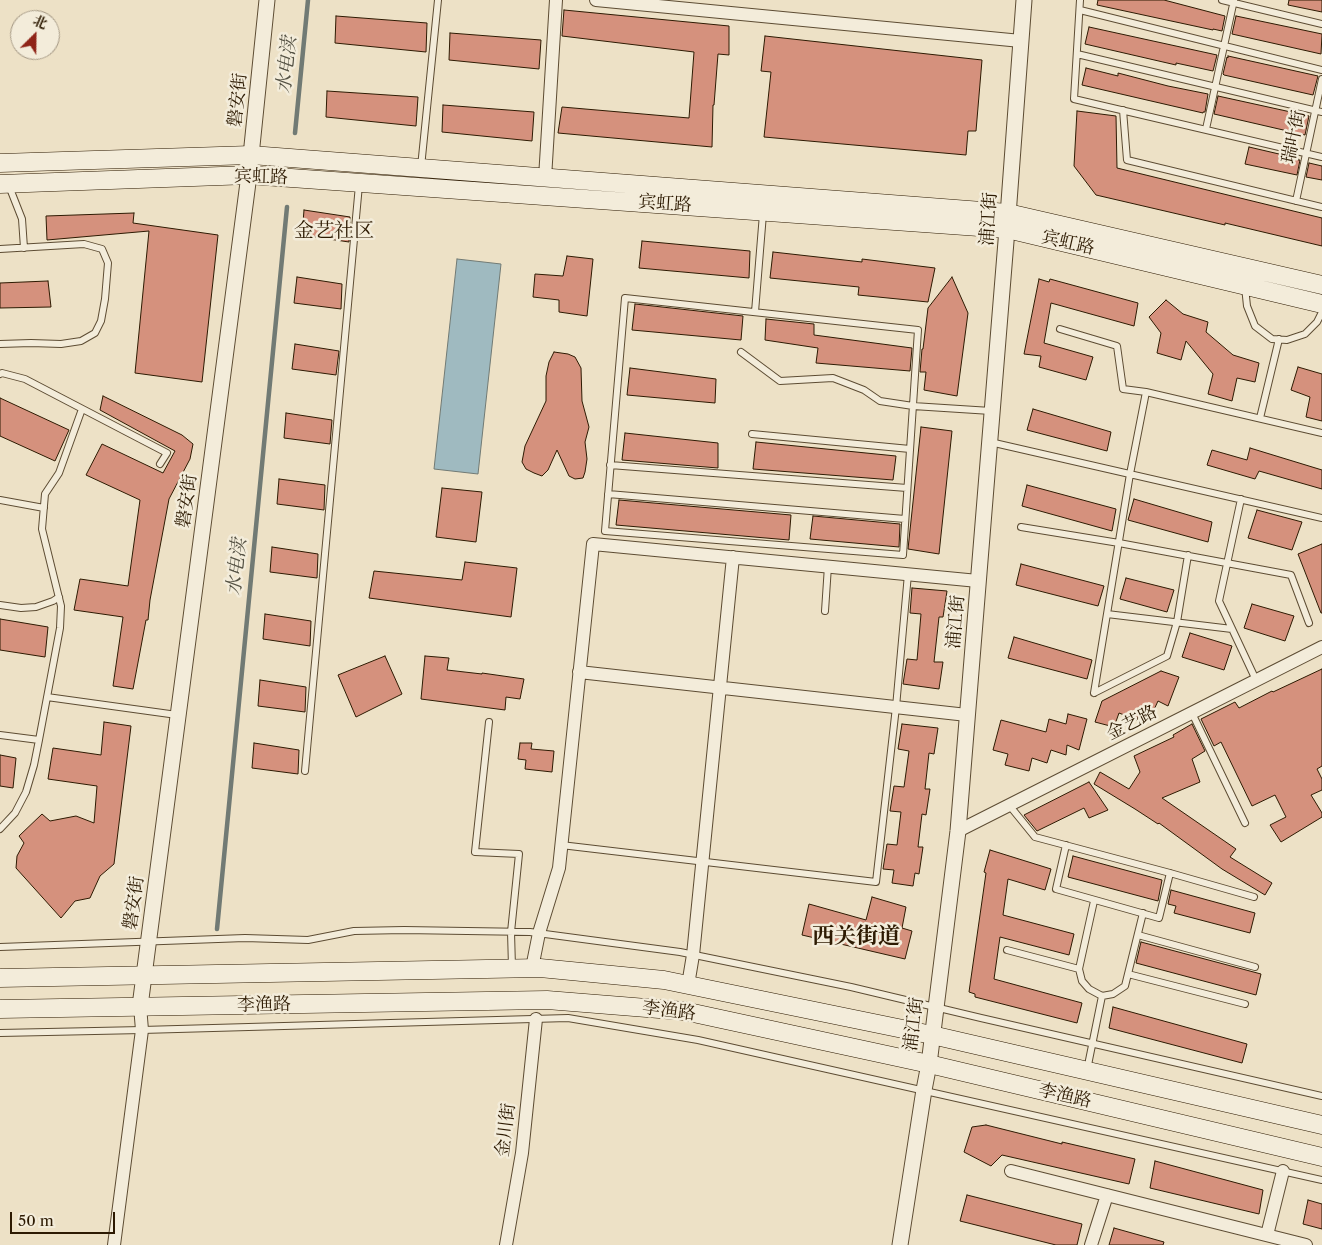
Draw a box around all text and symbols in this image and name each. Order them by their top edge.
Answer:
north arrow [10,10,60,60]
text: 北 [31,11,50,33]
water label: 水电渎 [273,35,301,95]
street label: 磐安街 [224,72,252,128]
street label: 瑞叶街 [1278,108,1310,166]
street label: 宾虹路 [234,165,288,189]
street label: 宾虹路 [637,191,693,217]
street label: 浦江街 [976,191,1002,247]
district label: 金艺社区 [294,219,374,243]
street label: 宾虹路 [1039,226,1097,260]
street label: 磐安街 [173,473,201,529]
water label: 水电渎 [223,537,251,597]
street label: 浦江街 [943,594,969,650]
street label: 金艺路 [1103,701,1161,745]
street label: 磐安街 [120,875,148,931]
district label: 西关街道 [812,924,900,950]
street label: 李渔路 [237,994,291,1016]
street label: 浦江街 [900,996,928,1052]
street label: 李渔路 [641,997,697,1025]
street label: 李渔路 [1036,1079,1094,1113]
street label: 金川街 [492,1102,520,1158]
scale bar [12,1202,118,1234]
text: 50 m [18,1211,54,1230]

